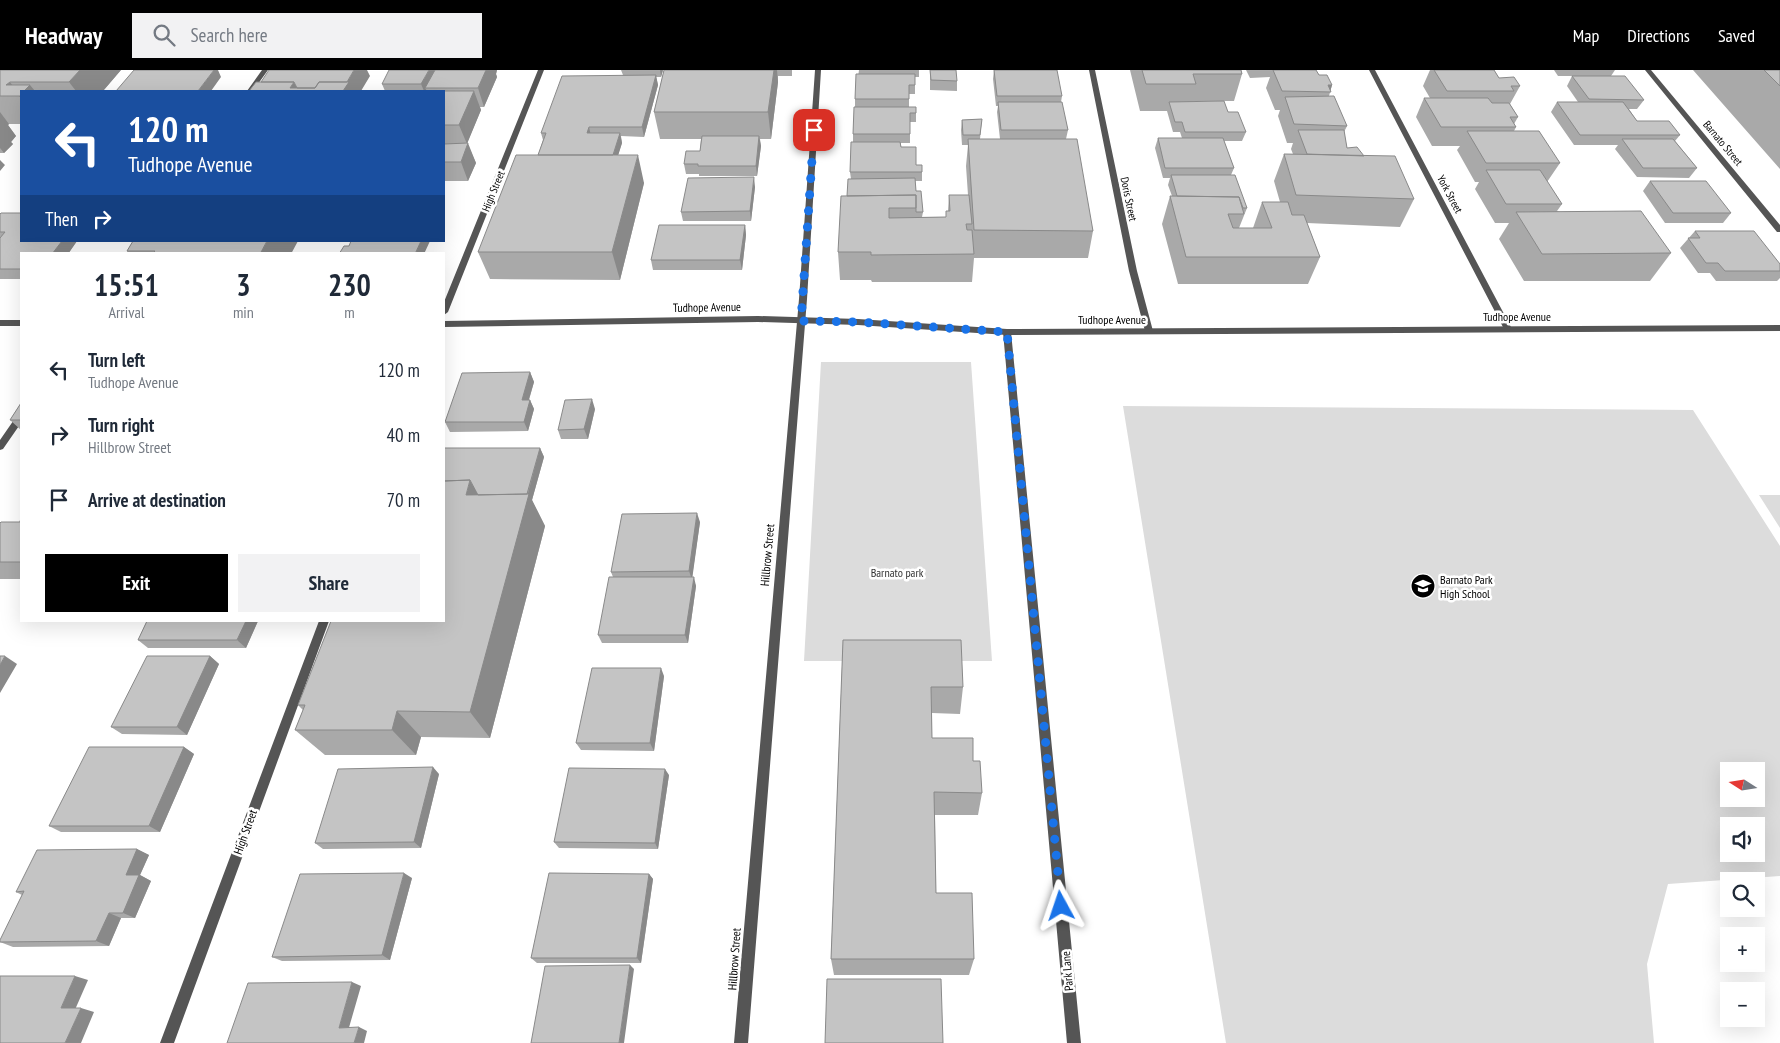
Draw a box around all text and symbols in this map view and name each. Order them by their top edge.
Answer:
search box [132,13,482,58]
text: Headway [25,20,102,51]
icon: search [150,21,178,49]
text: Search here [190,23,268,47]
text: Map [1573,24,1599,47]
text: Directions [1627,24,1690,47]
text: Saved [1718,24,1755,47]
text: 120 m [128,106,209,152]
pin [793,109,835,151]
icon: left [45,110,110,175]
icon: arrive [800,116,828,144]
street label: Barnato Street [1700,118,1746,168]
text: Tudhope Avenue [128,150,253,178]
street label: High Street [478,168,508,214]
street label: York Street [1434,173,1466,215]
street label: Doris Street [1118,176,1140,222]
icon: right [88,205,116,233]
text: Then [45,207,78,231]
text: 15:51 [94,265,159,304]
text: 3 [236,265,251,304]
text: 230 [328,265,371,304]
street label: Tudhope Avenue [673,299,741,315]
text: Arrival [108,302,145,322]
text: min [233,302,254,322]
text: m [344,302,355,322]
street label: Tudhope Avenue [1483,309,1551,324]
street label: Tudhope Avenue [1078,312,1146,327]
text: Turn left [88,348,145,372]
icon: left [45,356,73,384]
text: 120 m [378,358,420,382]
text: Tudhope Avenue [88,372,179,392]
text: Turn right [88,413,154,437]
icon: right [45,421,73,449]
text: 40 m [387,423,420,447]
text: Hillbrow Street [88,437,171,457]
icon: arrive [45,486,73,514]
text: Arrive at destination [88,488,226,512]
text: 70 m [387,488,420,512]
street label: Hillbrow Street [757,523,777,587]
button: Exit [45,554,228,612]
button: Share [238,554,420,612]
park label: Barnato park [871,565,924,580]
place label: Barnato Park High School [1440,572,1493,601]
school or university icon: Barnato Park High School [1410,573,1436,599]
north arrow [1720,762,1765,808]
map controls [1720,762,1765,1027]
street label: High Street [230,807,260,857]
button: sound [1720,817,1765,862]
button: search [1720,872,1765,917]
position arrow [1034,879,1086,931]
street label: Hillbrow Street [724,927,744,991]
button: + [1720,927,1765,972]
street label: Park Lane [1058,950,1076,992]
button: − [1720,982,1765,1027]

